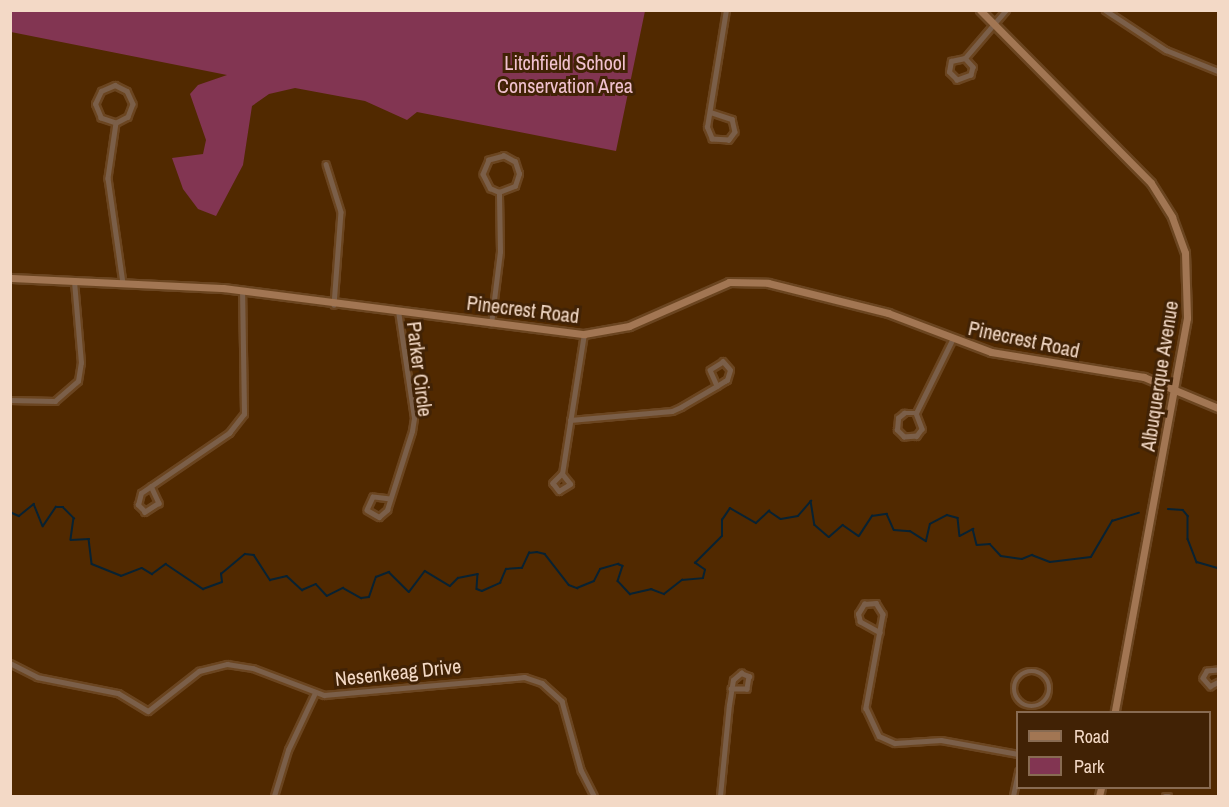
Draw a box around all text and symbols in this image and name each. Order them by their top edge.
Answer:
park label: Litchfield School Conservation Area [497,51,633,98]
street label: Pinecrest Road [465,290,581,328]
street label: Albuquerque Avenue [1135,299,1183,453]
street label: Pinecrest Road [966,316,1082,362]
street label: Parker Circle [402,320,438,418]
street label: Nesenkeag Drive [334,653,462,691]
legend [1016,711,1211,789]
text: Road [1074,724,1109,749]
text: Park [1074,754,1104,779]

